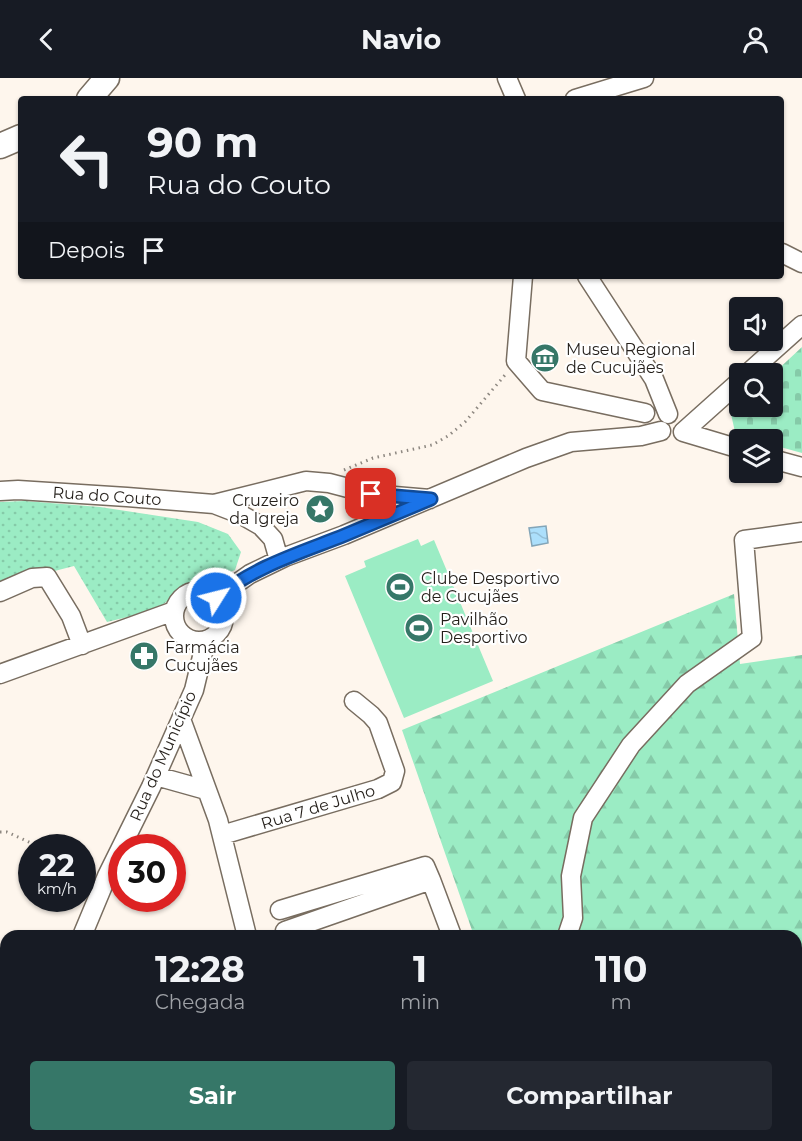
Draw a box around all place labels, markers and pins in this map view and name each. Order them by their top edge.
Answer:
place label: Museu Regional de Cucujães [566,340,696,377]
museum icon: Museu Regional de Cucujães [529,342,561,374]
pin [345,468,396,519]
place label: Cruzeiro da Igreja [229,491,299,528]
place icon: Cruzeiro da Igreja [304,493,336,525]
place label: Clube Desportivo de Cucujães [421,569,560,606]
sports icon: Clube Desportivo de Cucujães [384,571,416,603]
place label: Pavilhão Desportivo [440,610,528,647]
sports icon: Pavilhão Desportivo [403,612,435,644]
place label: Farmácia Cucujães [165,638,240,675]
pharmacy icon: Farmácia Cucujães [128,640,160,672]

